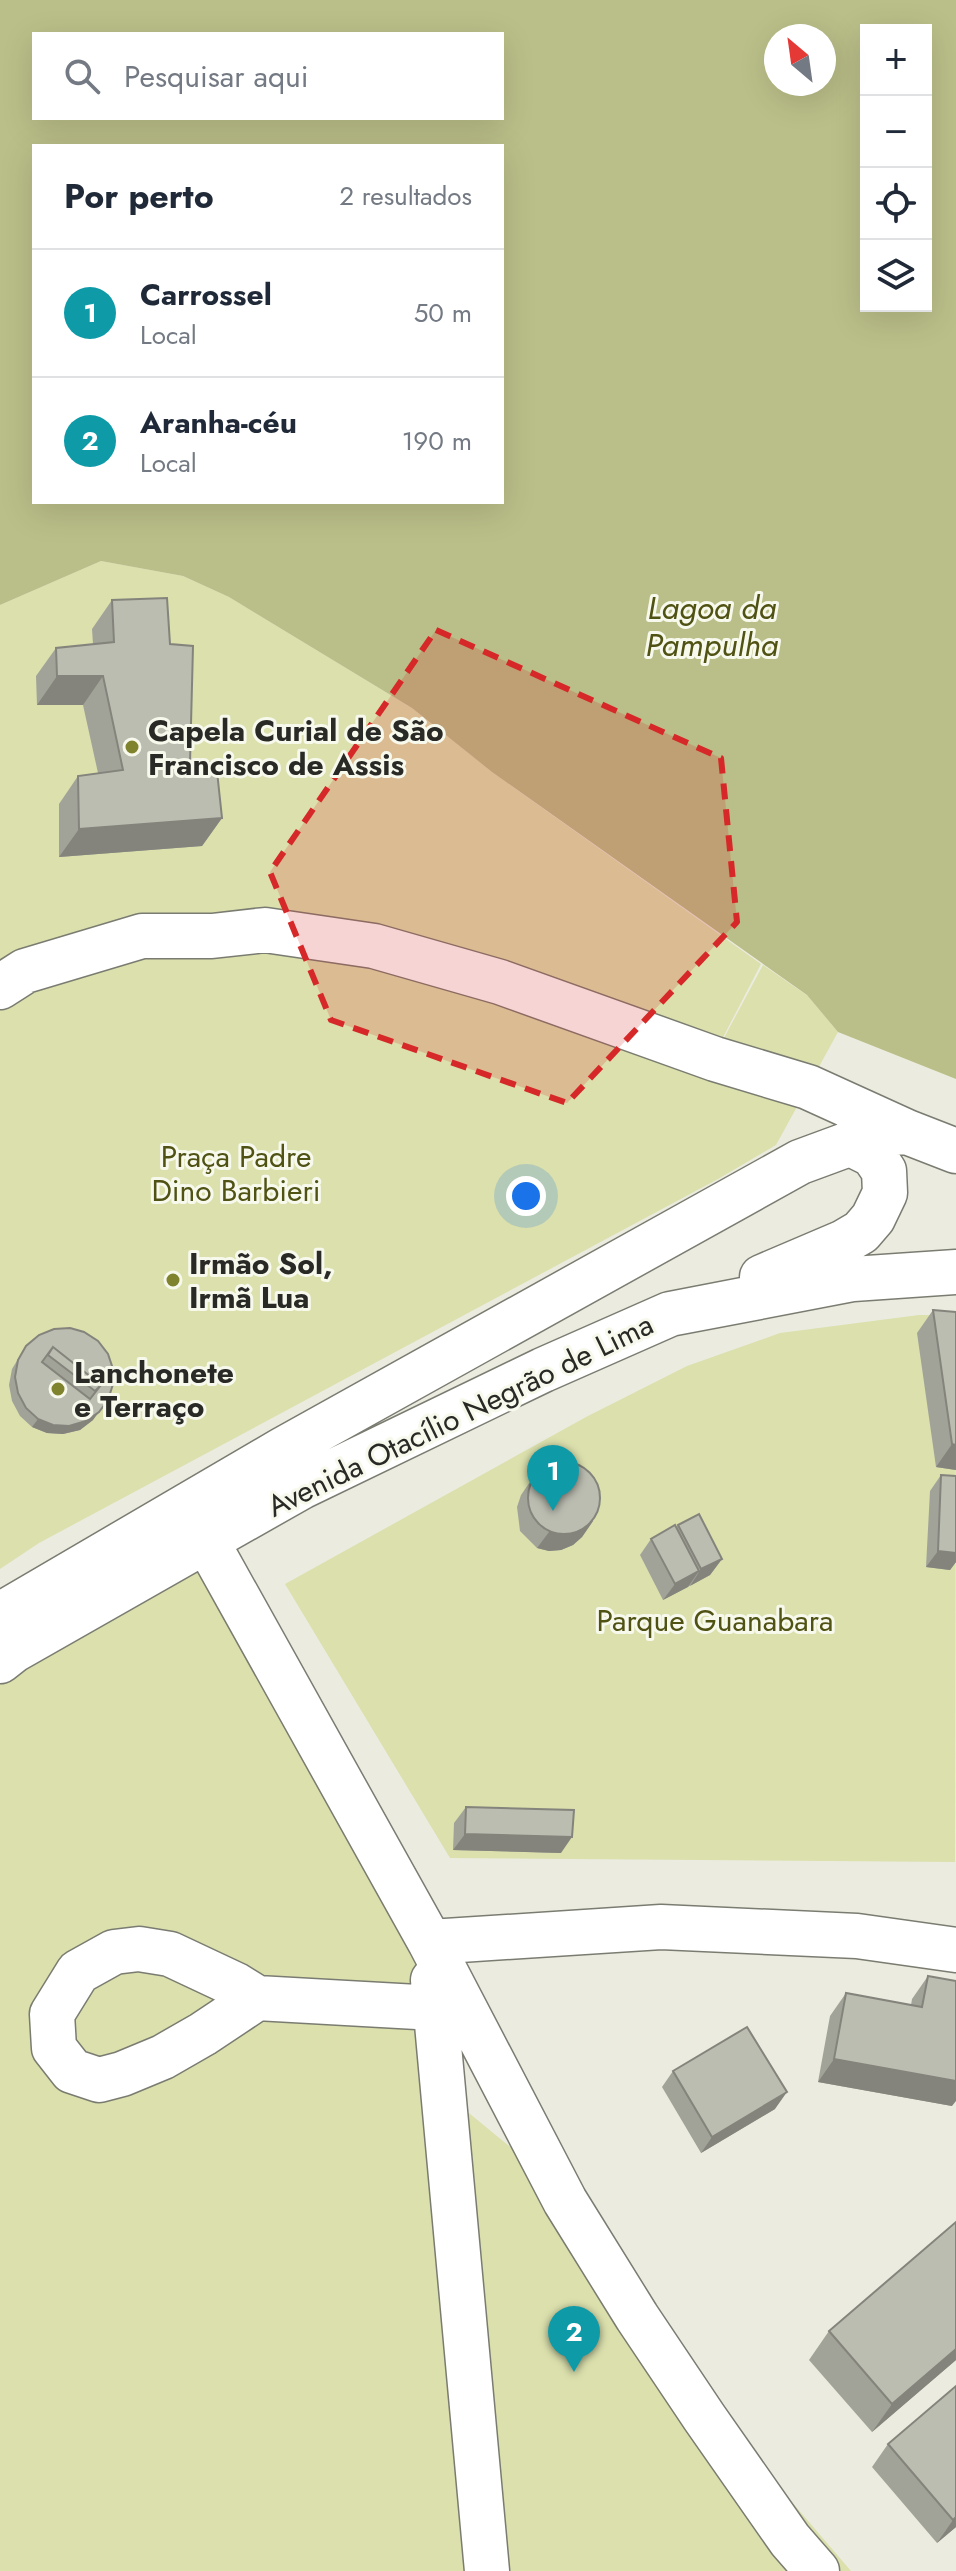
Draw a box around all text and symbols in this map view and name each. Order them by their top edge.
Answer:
north arrow [764,24,836,96]
map controls [860,24,932,312]
button: + [860,24,932,96]
search box [32,32,504,120]
icon: search [60,54,104,98]
text: Pesquisar aqui [124,55,309,98]
button: − [860,96,932,168]
button: locate [860,168,932,240]
text: Por perto [64,172,214,221]
text: 2 resultados [339,177,472,215]
button: layers [860,240,932,312]
text: Carrossel [140,273,272,316]
text: 1 [83,294,97,332]
text: 50 m [414,294,472,332]
text: Local [140,316,197,354]
text: Aranha-céu [140,401,297,444]
text: 2 [81,422,99,460]
text: 190 m [402,422,472,460]
text: Local [140,444,197,482]
water label: Lagoa da Pampulha [645,585,779,668]
place label: Capela Curial de São Francisco de Assis [148,709,444,786]
marker: Capela Curial de São Francisco de Assis [123,738,141,756]
park label: Praça Padre Dino Barbieri [151,1135,321,1212]
your location [506,1176,546,1216]
place label: Irmão Sol, Irmã Lua [189,1242,333,1319]
marker: Irmão Sol, Irmã Lua [164,1271,182,1289]
street label: Avenida Otacílio Negrão de Lima [260,1303,660,1527]
place label: Lanchonete e Terraço [74,1351,234,1428]
marker: Lanchonete e Terraço [49,1380,67,1398]
pin: 1 [527,1445,579,1511]
park label: Parque Guanabara [597,1599,833,1642]
pin: 2 [548,2306,600,2372]

